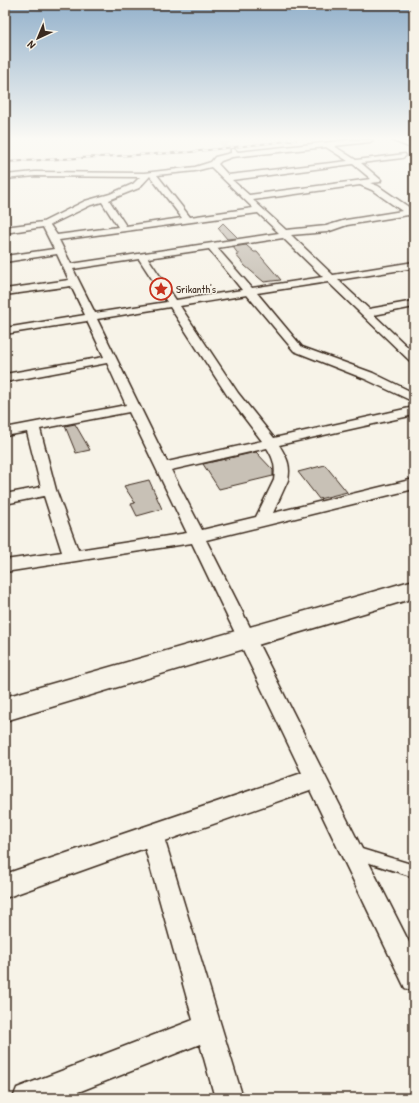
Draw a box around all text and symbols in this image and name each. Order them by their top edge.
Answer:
north arrow [18,18,58,58]
text: N [24,38,38,52]
place icon: Srikanth's [148,276,174,302]
place label: Srikanth's [176,282,216,296]

